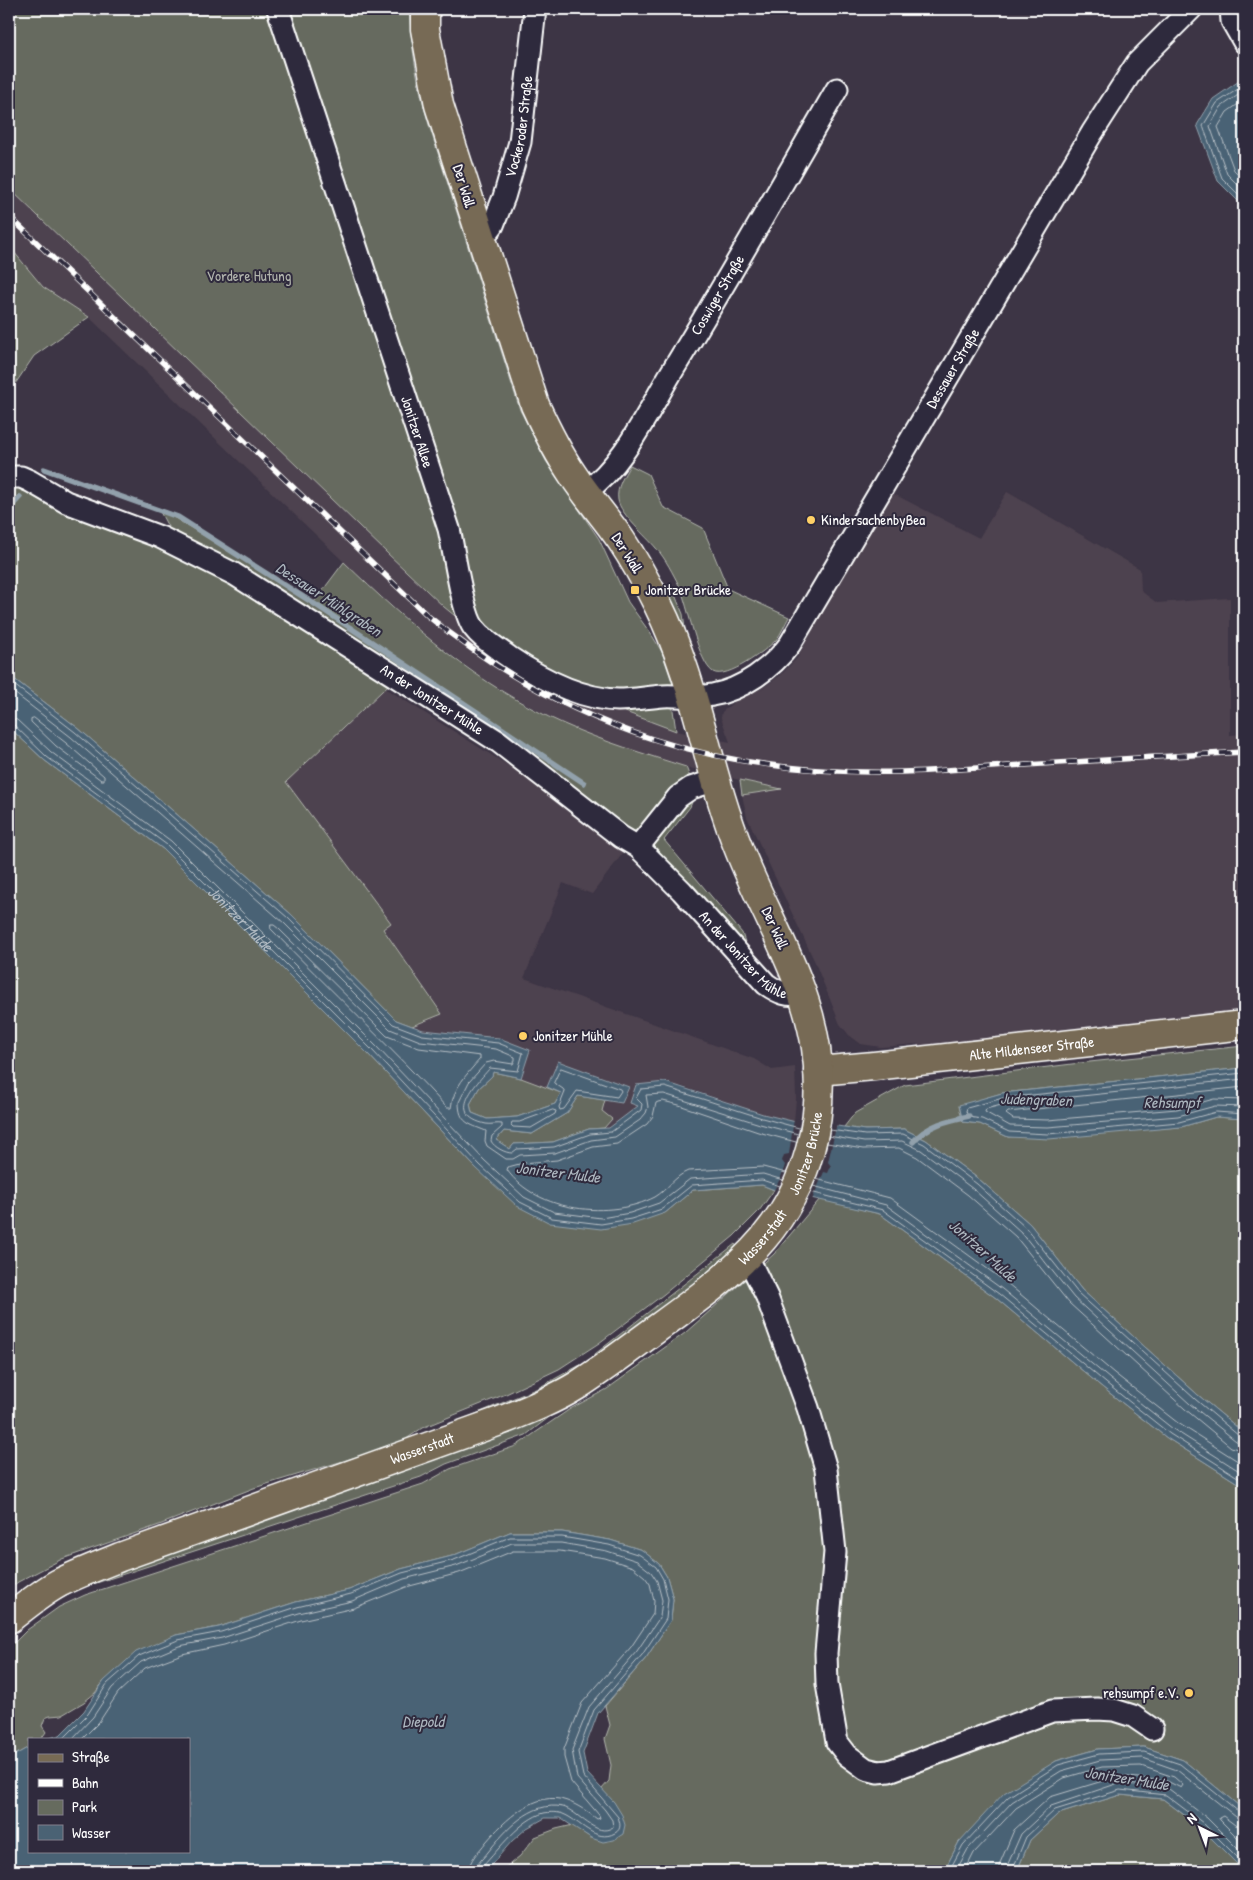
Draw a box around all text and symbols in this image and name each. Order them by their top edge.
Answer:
street label: Vockeroder Straße [499,75,537,180]
street label: Der Wall [448,162,481,210]
street label: Coswiger Straße [685,251,749,339]
park label: Vordere Hutung [207,265,292,286]
street label: Dessauer Straße [921,324,984,412]
street label: Jonitzer Allee [396,393,439,470]
place label: KindersachenbyBea [821,509,925,530]
marker: KindersachenbyBea [805,514,817,526]
street label: Der Wall [607,529,648,577]
water label: Dessauer Mühlgraben [272,557,388,642]
place label: Jonitzer Brücke [645,579,731,600]
marker: Jonitzer Brücke [629,584,641,596]
street label: An der Jonitzer Mühle [377,659,488,740]
water label: Jonitzer Mulde [203,881,279,957]
street label: Der Wall [757,903,794,953]
street label: An der Jonitzer Mühle [695,906,790,1004]
place label: Jonitzer Mühle [533,1025,613,1046]
marker: Jonitzer Mühle [517,1030,529,1042]
street label: Alte Mildenseer Straße [968,1031,1095,1065]
water label: Judengraben [1000,1087,1074,1111]
water label: Rehsumpf [1144,1091,1203,1113]
street label: Jonitzer Brücke [783,1111,827,1198]
water label: Jonitzer Mulde [515,1156,602,1188]
street label: Wasserstadt [733,1205,792,1269]
water label: Jonitzer Mulde [944,1214,1022,1287]
street label: Wasserstadt [387,1427,458,1469]
place label: rehsumpf e.V. [1103,1682,1179,1703]
marker: rehsumpf e.V. [1183,1687,1195,1699]
water label: Diepold [402,1710,446,1732]
legend [28,1738,190,1852]
text: Straße [72,1746,110,1767]
water label: Jonitzer Mulde [1084,1761,1171,1796]
text: Bahn [72,1772,99,1793]
text: Park [72,1796,97,1817]
north arrow [1176,1802,1226,1852]
text: N [1182,1808,1200,1828]
text: Wasser [72,1822,111,1843]

